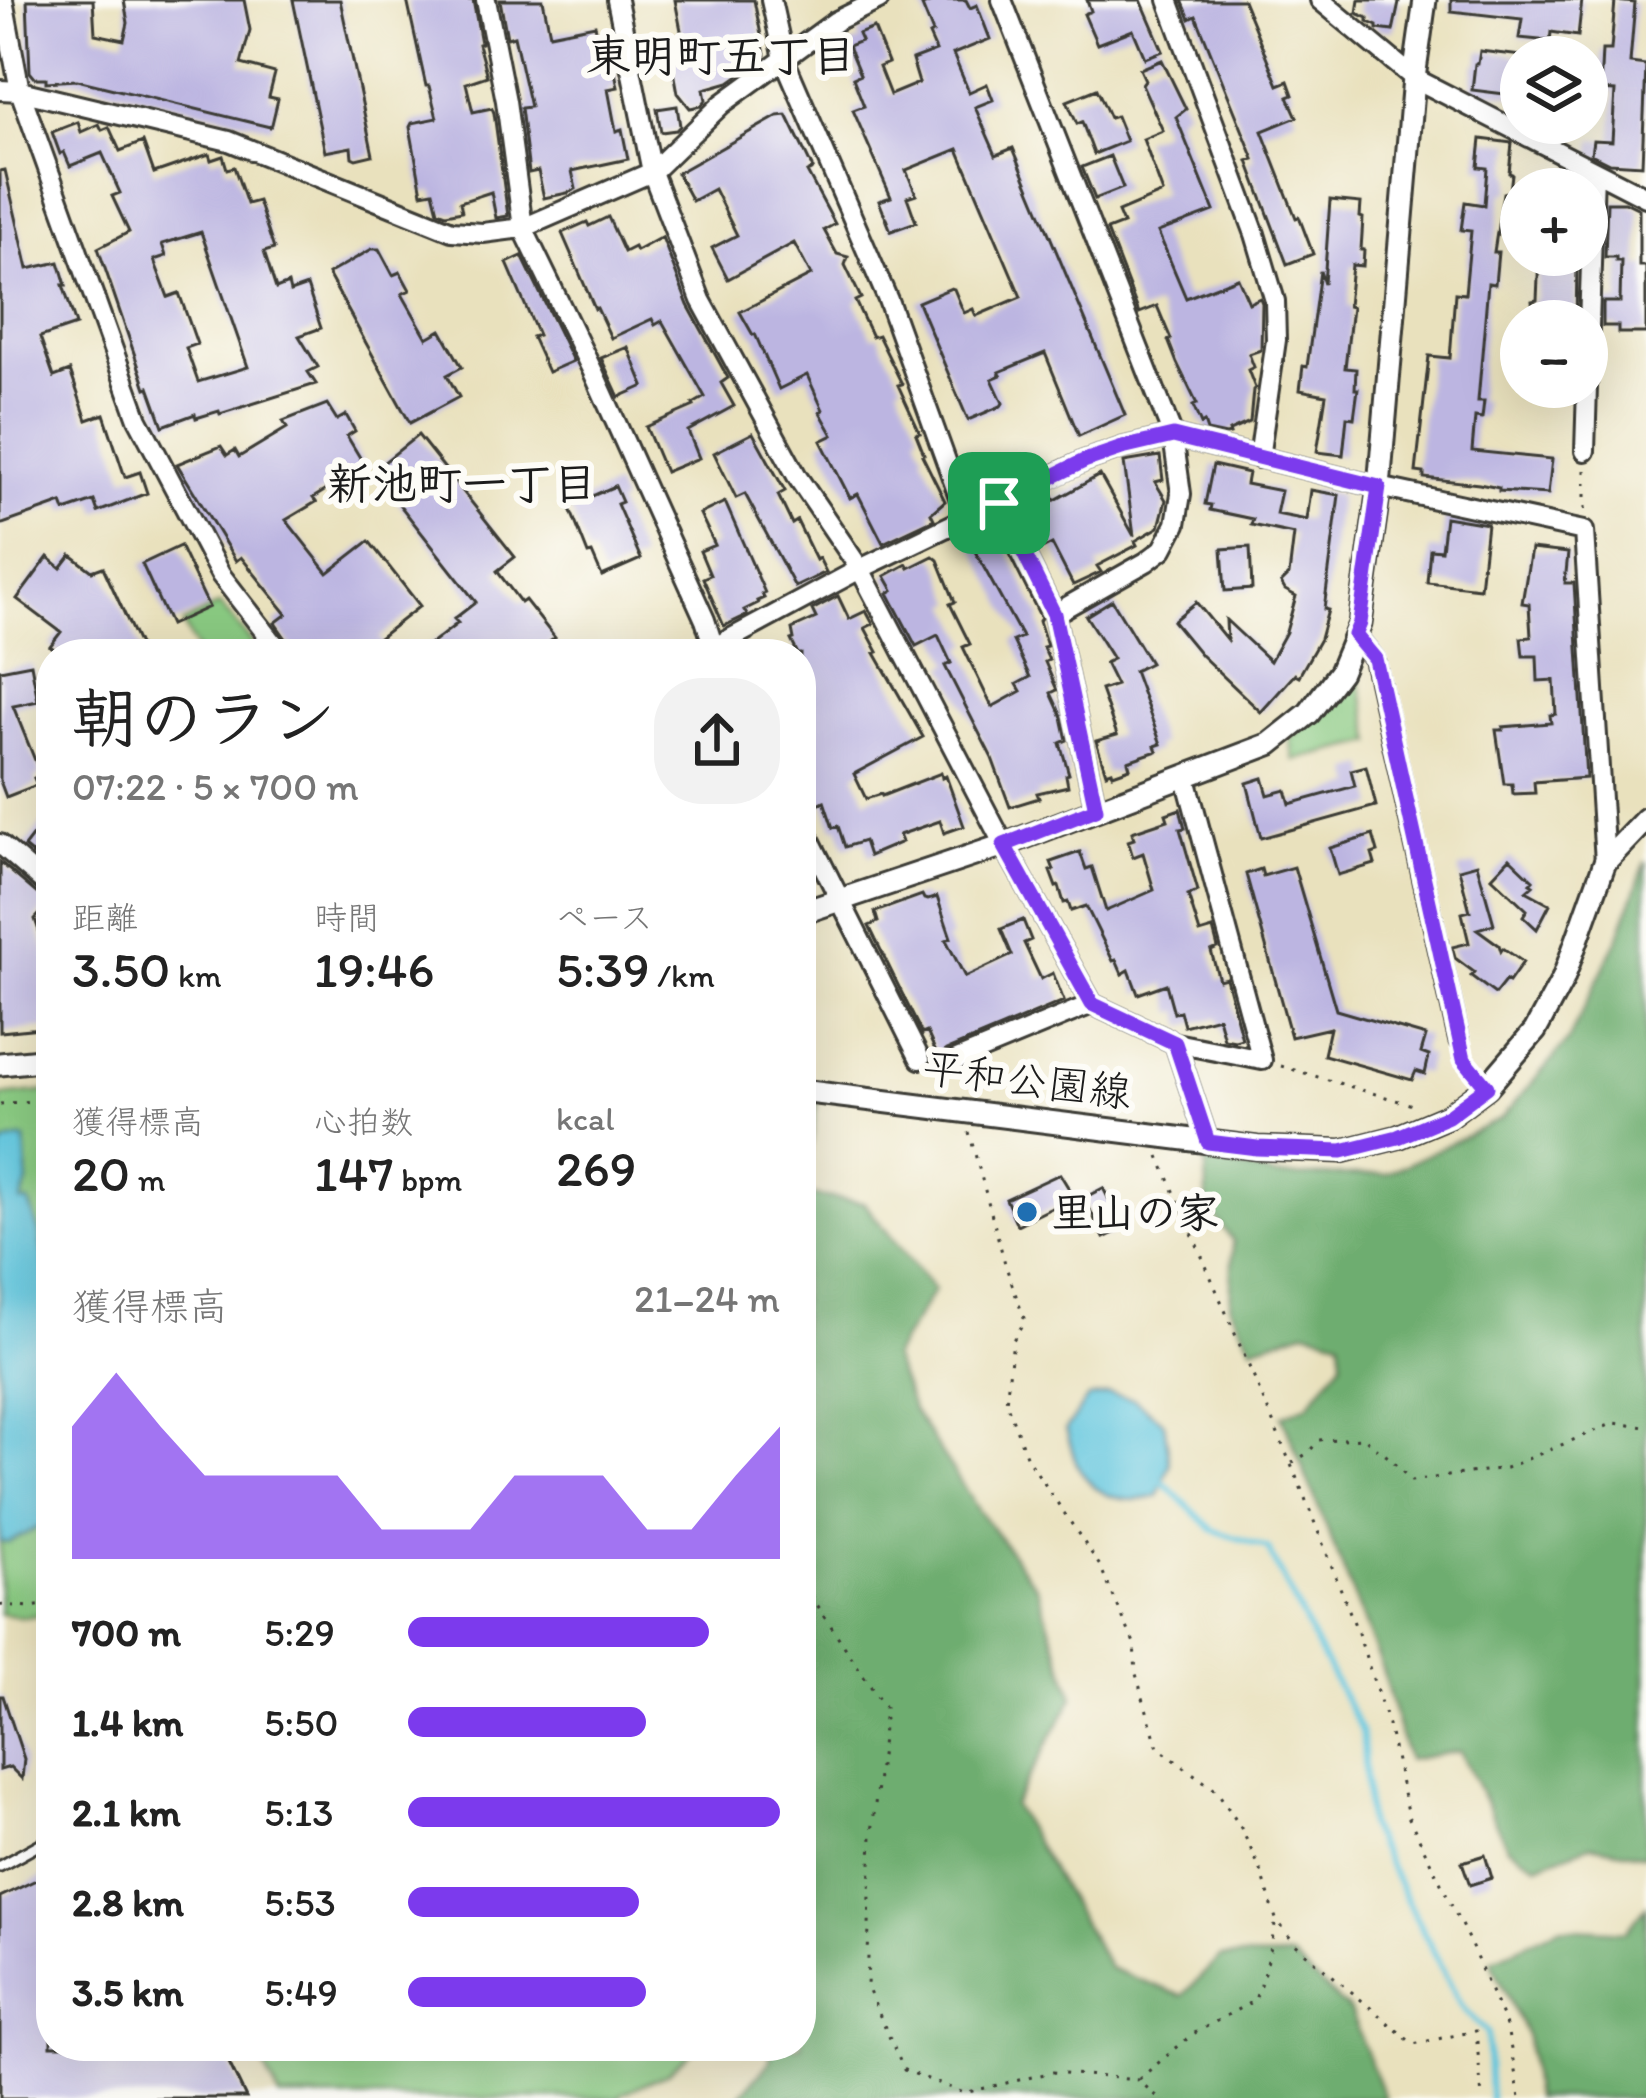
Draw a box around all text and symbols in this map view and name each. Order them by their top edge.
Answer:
district label: 東明町五丁目 [586,28,856,82]
map controls [1500,36,1608,408]
button: layers [1500,36,1608,144]
button: + [1500,168,1608,276]
button: − [1500,300,1608,408]
pin [948,452,1050,554]
district label: 新池町一丁目 [327,456,597,510]
icon: arrive [966,470,1032,536]
text: 朝のラン [72,678,336,758]
button: share [654,678,780,804]
text: 07:22 · 5 × 700 m [72,763,359,810]
text: 距離 [72,898,138,937]
text: 時間 [314,898,380,937]
text: ペース [556,898,653,937]
text: 3.50 [72,939,171,1000]
text: 19:46 [314,939,434,1000]
text: 5:39 [556,939,650,1000]
text: km [171,956,222,995]
text: /km [650,956,715,995]
street label: 平和公園線 [920,1042,1134,1118]
text: kcal [556,1099,615,1138]
text: 獲得標高 [72,1102,204,1141]
text: 心拍数 [314,1102,413,1141]
text: 269 [556,1138,636,1199]
text: 20 [72,1143,130,1204]
text: 147 [314,1143,394,1204]
text: m [130,1160,165,1199]
text: bpm [394,1160,462,1199]
place label: 里山の家 [1051,1187,1219,1238]
marker: 里山の家 [1014,1199,1040,1225]
text: 21–24 m [634,1275,780,1322]
text: 獲得標高 [72,1283,228,1330]
text: 700 m [72,1609,181,1656]
text: 5:29 [264,1609,335,1656]
text: 1.4 km [72,1699,183,1746]
text: 5:50 [264,1699,339,1746]
text: 2.1 km [72,1789,181,1836]
text: 5:13 [264,1789,333,1836]
text: 2.8 km [72,1879,184,1926]
text: 5:53 [264,1879,336,1926]
text: 3.5 km [72,1969,184,2016]
text: 5:49 [264,1969,338,2016]

